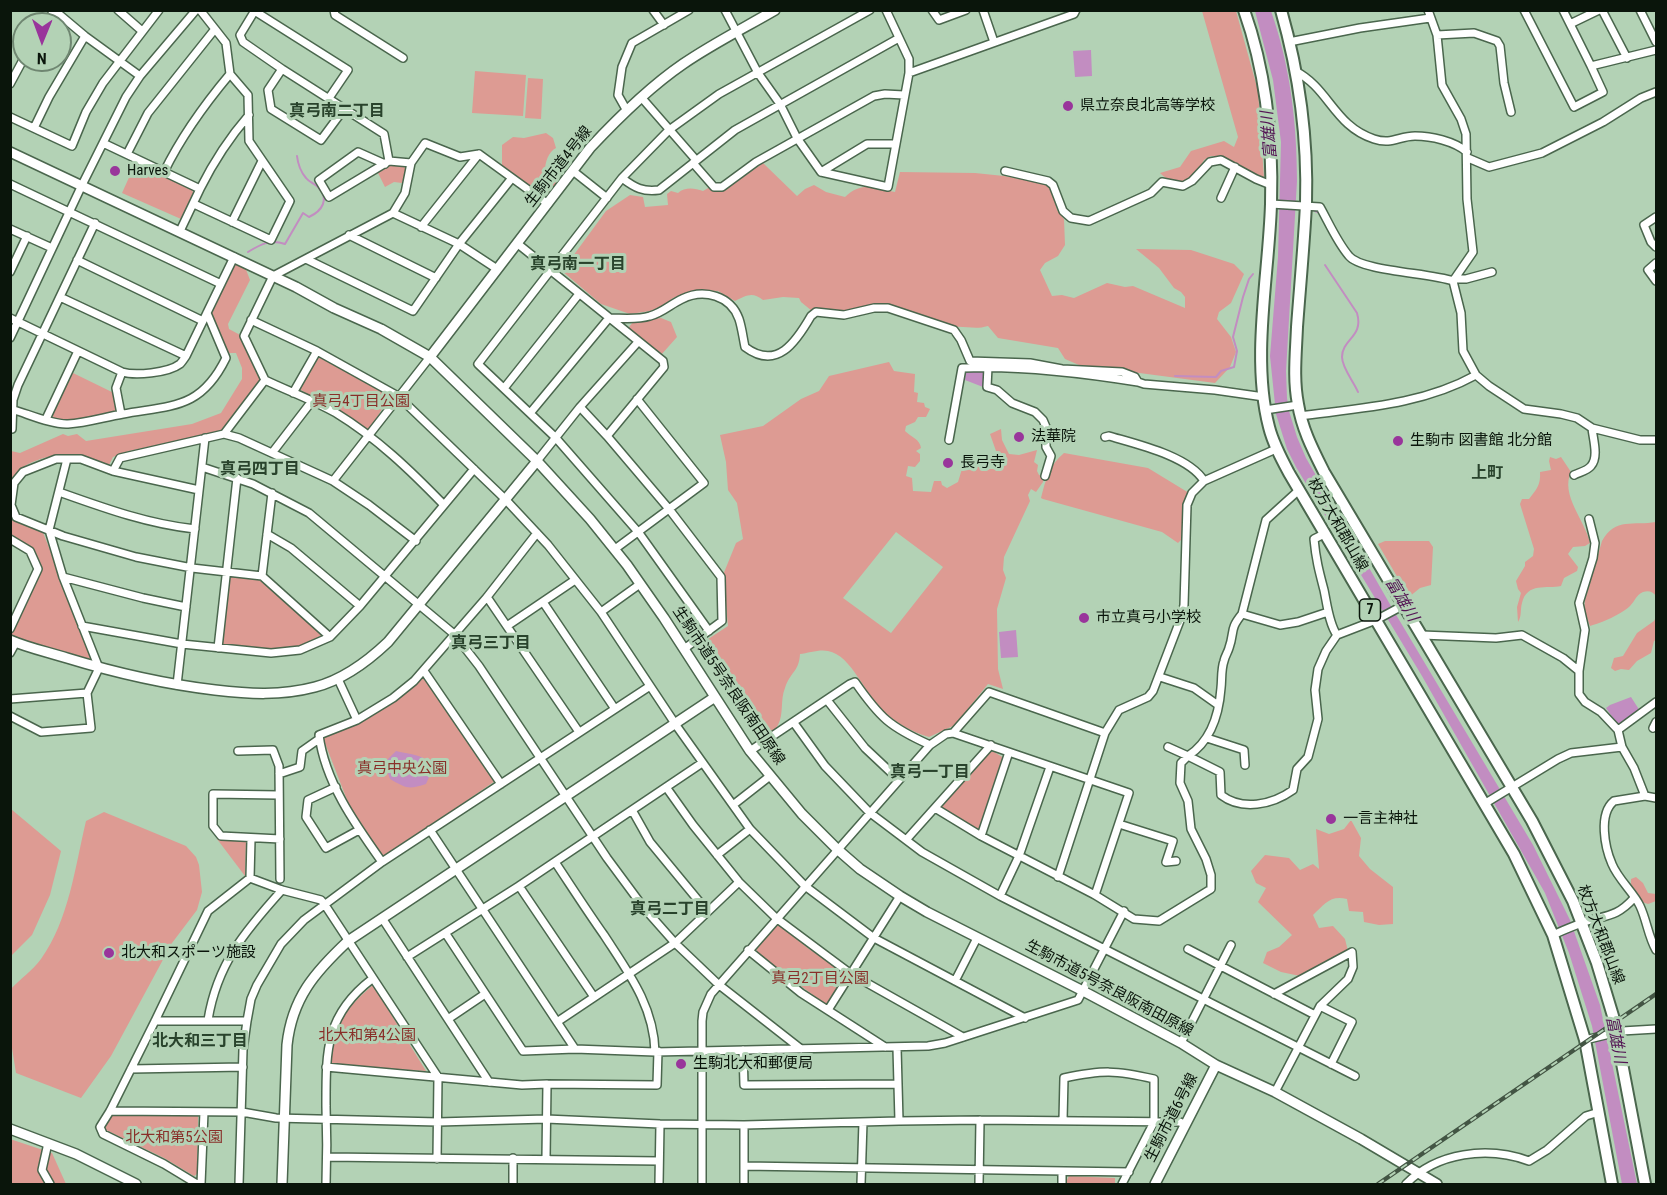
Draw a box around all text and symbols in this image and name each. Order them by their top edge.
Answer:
north arrow [12,12,72,72]
text: N [37,49,47,68]
place label: 県立奈良北高等学校 [1080,97,1215,115]
marker: 県立奈良北高等学校 [1061,99,1075,113]
district label: 真弓南二丁目 [289,102,385,122]
water label: 富雄川 [1258,110,1282,160]
street label: 生駒市道4号線 [522,123,596,211]
place label: Harves [127,162,168,180]
marker: Harves [108,164,122,178]
district label: 真弓南一丁目 [530,255,626,275]
park label: 真弓4丁目公園 [312,393,410,411]
place label: 法華院 [1031,428,1076,446]
marker: 法華院 [1012,430,1026,444]
place label: 生駒市 図書館 北分館 [1410,432,1552,450]
marker: 生駒市 図書館 北分館 [1391,434,1405,448]
place label: 長弓寺 [960,454,1005,472]
marker: 長弓寺 [941,456,955,470]
district label: 真弓四丁目 [220,460,300,480]
district label: 上町 [1471,464,1503,484]
street label: 枚方大和郡山線 [1303,475,1371,575]
water label: 富雄川 [1380,574,1422,626]
road number: 7 [1360,599,1380,621]
street label: 生駒市道5号奈良阪南田原線 [668,603,788,769]
place label: 市立真弓小学校 [1096,609,1201,627]
marker: 市立真弓小学校 [1077,611,1091,625]
district label: 真弓三丁目 [451,634,531,654]
park label: 真弓中央公園 [357,760,447,778]
district label: 真弓一丁目 [890,763,970,783]
place label: 一言主神社 [1343,810,1418,828]
marker: 一言主神社 [1324,812,1338,826]
street label: 枚方大和郡山線 [1573,883,1627,987]
district label: 真弓二丁目 [630,900,710,920]
street label: 生駒市道5号奈良阪南田原線 [1022,937,1196,1041]
place label: 北大和スポーツ施設 [121,944,256,962]
marker: 北大和スポーツ施設 [102,946,116,960]
park label: 真弓2丁目公園 [771,970,869,988]
water label: 富雄川 [1601,1015,1629,1065]
park label: 北大和第4公園 [318,1027,416,1045]
district label: 北大和三丁目 [152,1032,248,1052]
place label: 生駒北大和郵便局 [693,1055,813,1073]
marker: 生駒北大和郵便局 [674,1057,688,1071]
street label: 生駒市道6号線 [1142,1071,1202,1165]
park label: 北大和第5公園 [125,1129,223,1147]

